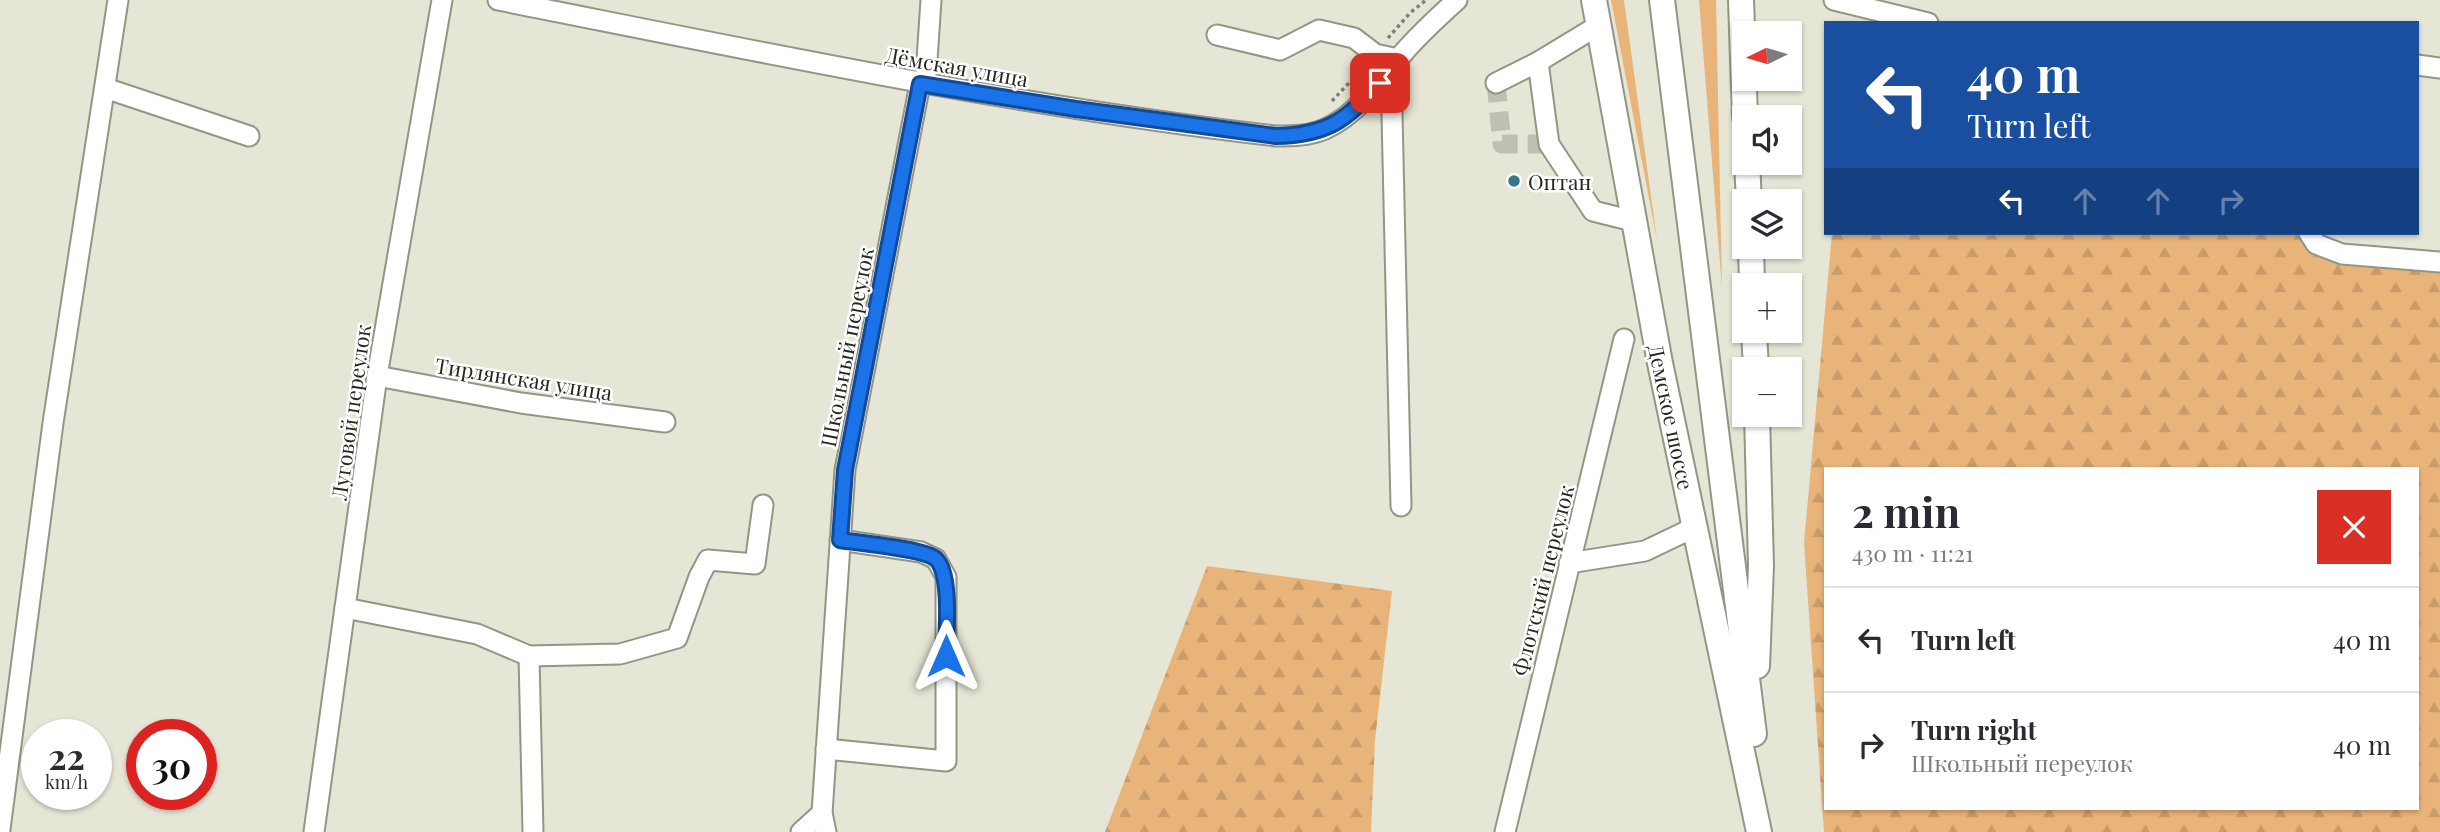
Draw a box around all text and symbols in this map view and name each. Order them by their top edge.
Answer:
north arrow [1732,21,1802,91]
map controls [1732,21,1802,427]
street label: Дёмская улица [884,40,1031,92]
text: 40 m [1967,40,2080,105]
icon: left [1852,49,1943,140]
pin [1350,53,1410,113]
icon: arrive [1361,64,1399,102]
text: Turn left [1967,103,2091,146]
button: sound [1732,105,1802,175]
place label: Оптан [1528,167,1591,195]
marker: Оптан [1506,173,1522,189]
icon: left [1993,182,2031,220]
icon: ahead [2066,182,2104,220]
icon: ahead [2139,182,2177,220]
icon: right [2212,182,2250,220]
button: layers [1732,189,1802,259]
street label: Школьный переулок [813,245,879,449]
button: + [1732,273,1802,343]
street label: Луговой переулок [324,322,376,503]
street label: Демское шоссе [1643,342,1701,492]
street label: Тирлянская улица [434,350,615,406]
button: − [1732,357,1802,427]
street label: Флотский переулок [1505,482,1579,678]
text: 2 min [1852,483,1960,539]
button: close [2317,490,2391,564]
text: 430 m · 11:21 [1852,537,1973,568]
position arrow [909,619,983,693]
icon: left [1852,621,1890,659]
text: Turn left [1911,622,2016,657]
text: 40 m [2333,622,2391,657]
text: Turn right [1911,712,2037,747]
speed limit sign: 30 [126,719,217,810]
icon: right [1852,726,1890,764]
text: 40 m [2333,727,2391,762]
text: 22 [48,732,85,779]
text: Школьный переулок [1911,747,2133,778]
text: km/h [45,770,88,794]

